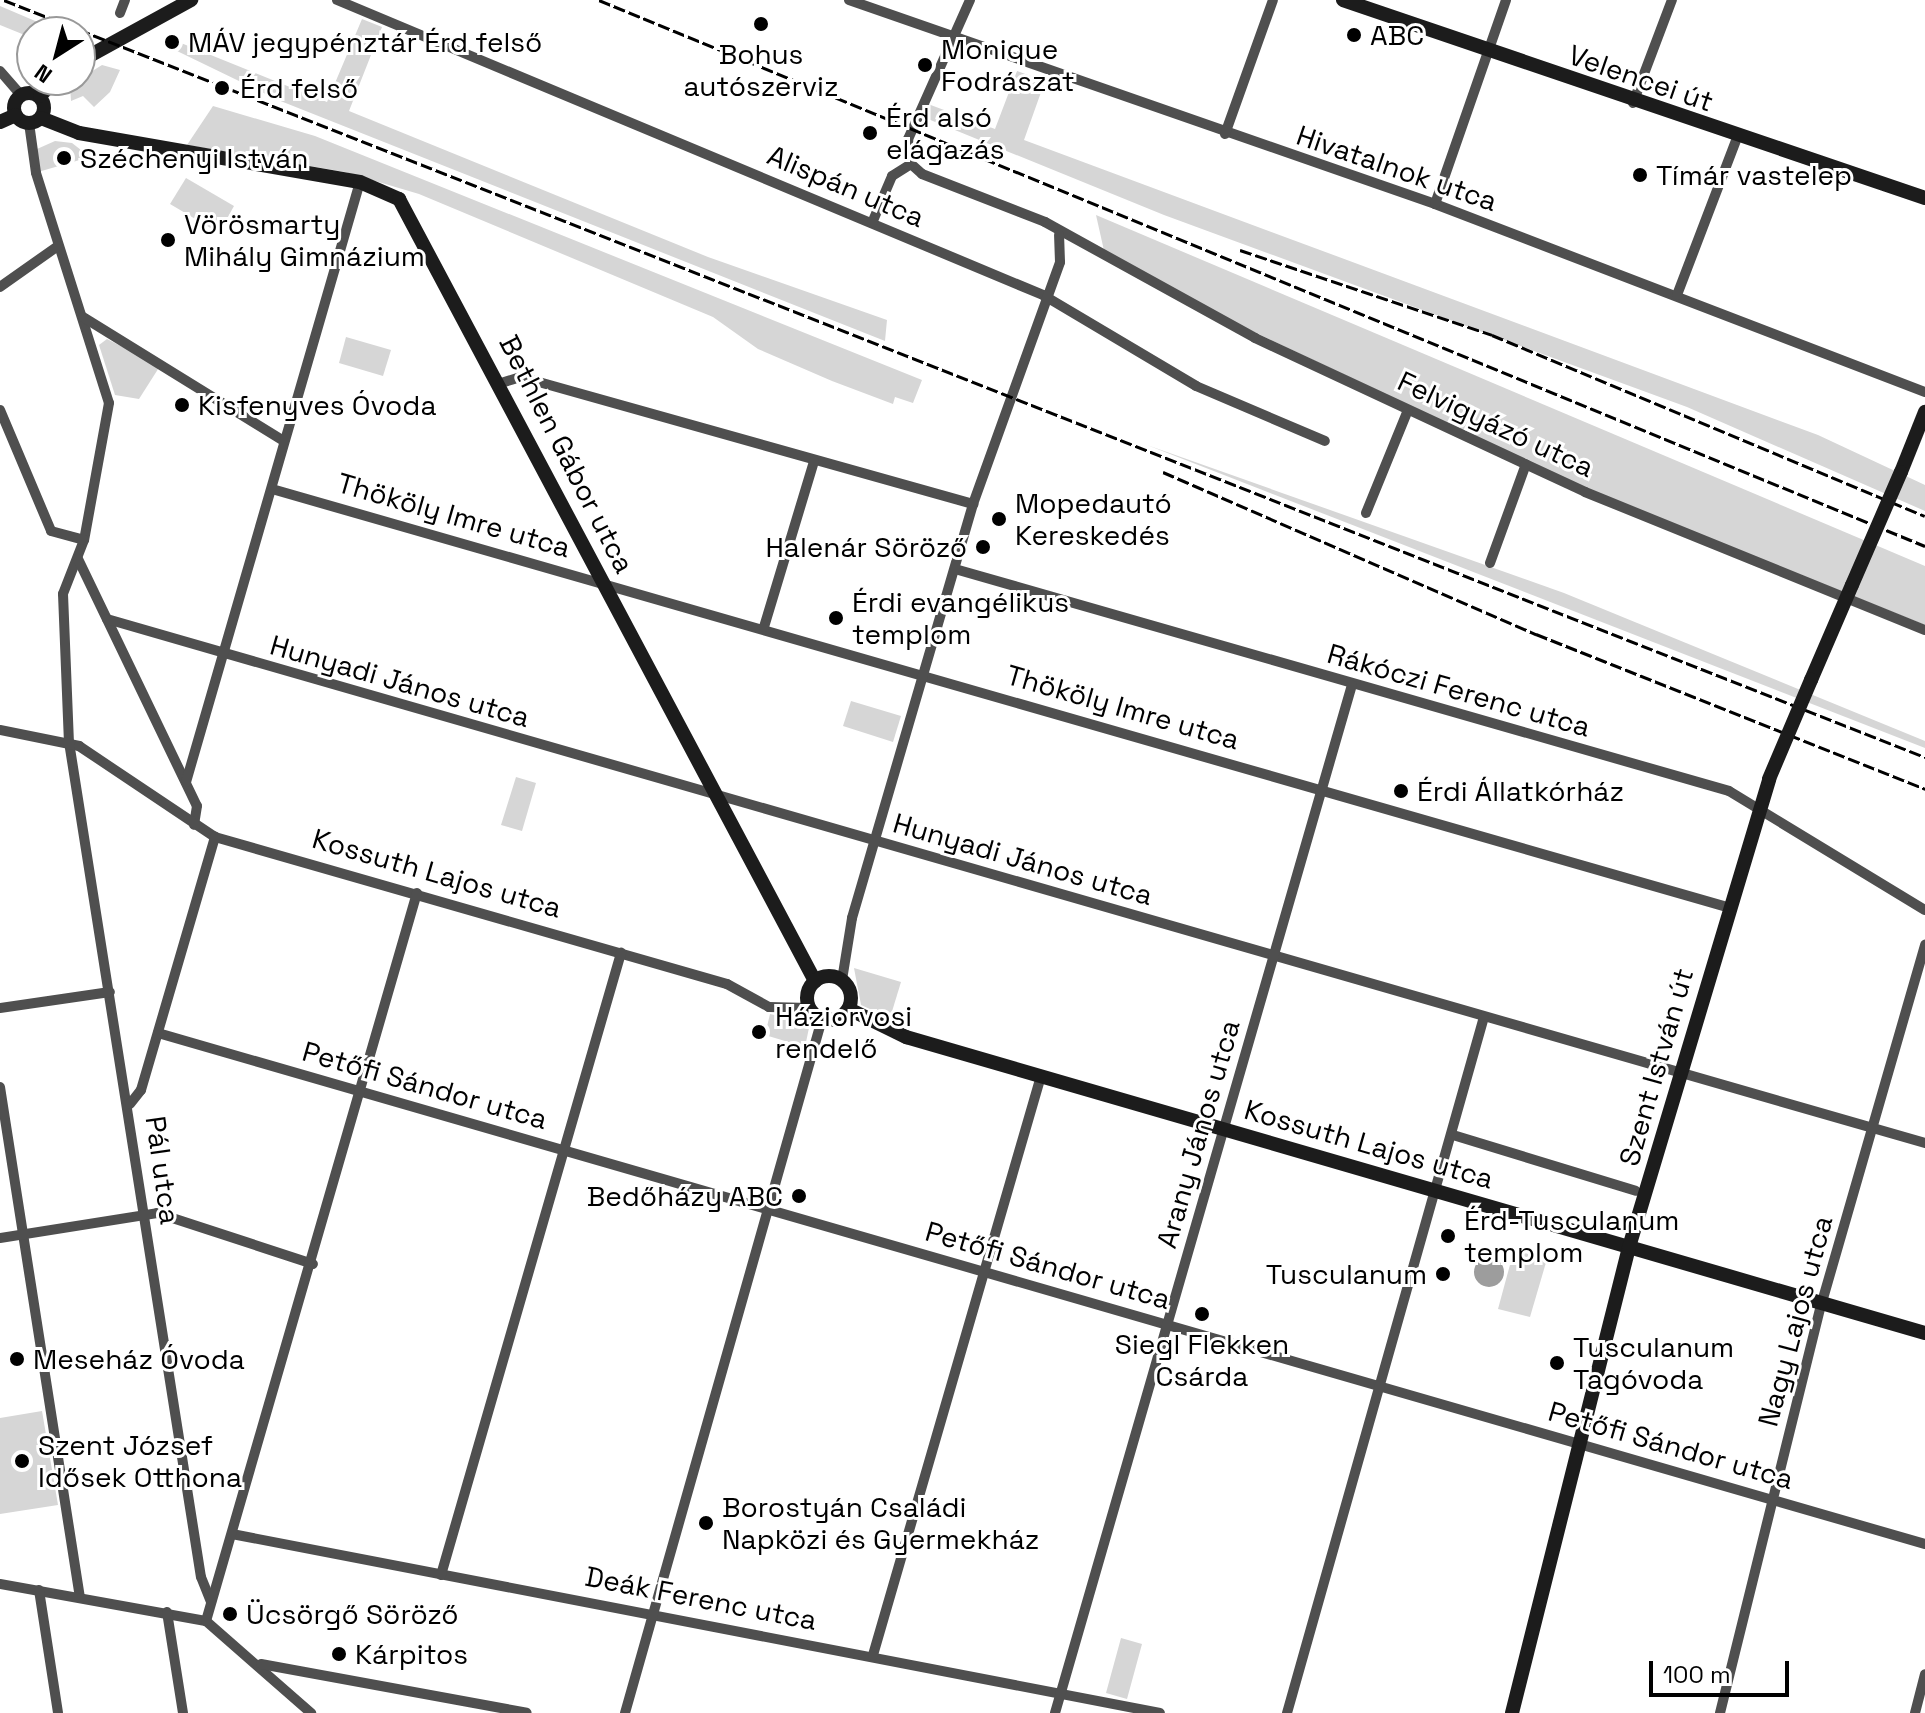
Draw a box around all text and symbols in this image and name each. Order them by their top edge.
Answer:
marker: Bohus autószerviz [752,15,770,33]
north arrow [16,16,96,96]
place label: ABC [1370,18,1424,52]
place label: MÁV jegypénztár Érd felső [188,25,543,59]
marker: ABC [1345,26,1363,44]
place label: Monique Fodrászat [941,32,1075,98]
marker: MÁV jegypénztár Érd felső [163,33,181,51]
place label: Bohus autószerviz [683,37,839,103]
street label: Velencei út [1564,38,1718,118]
marker: Monique Fodrászat [916,56,934,74]
text: N [29,58,57,89]
place label: Érd felső [240,71,358,105]
marker: Érd felső [211,77,233,99]
place label: Érd alsó elágazás [886,100,1004,166]
street label: Hivatalnok utca [1292,118,1502,218]
marker: Érd alsó elágazás [861,124,879,142]
street label: Alispán utca [763,138,929,234]
place label: Széchenyi István [80,141,308,175]
marker: Széchenyi István [55,149,73,167]
place label: Tímár vastelep [1656,158,1852,192]
marker: Tímár vastelep [1631,166,1649,184]
place label: Vörösmarty Mihály Gimnázium [184,207,425,273]
marker: Vörösmarty Mihály Gimnázium [159,231,177,249]
street label: Bethlen Gábor utca [492,329,642,579]
street label: Felvigyázó utca [1393,364,1599,484]
place label: Kisfenyves Óvoda [198,388,436,422]
marker: Kisfenyves Óvoda [173,396,191,414]
street label: Thököly Imre utca [334,466,574,564]
place label: Mopedautó Kereskedés [1015,486,1172,552]
marker: Mopedautó Kereskedés [990,510,1008,528]
place label: Halenár Söröző [765,530,967,564]
marker: Halenár Söröző [974,538,992,556]
place label: Érdi evangélikus templom [852,585,1069,651]
marker: Érdi evangélikus templom [827,609,845,627]
street label: Hunyadi János utca [266,628,534,734]
street label: Rákóczi Ferenc utca [1324,636,1594,744]
street label: Thököly Imre utca [1003,658,1243,756]
place label: Érdi Állatkórház [1417,774,1624,808]
marker: Érdi Állatkórház [1392,782,1410,800]
street label: Hunyadi János utca [889,806,1157,912]
street label: Kossuth Lajos utca [309,821,565,925]
street label: Szent István út [1612,964,1700,1170]
place label: Háziorvosi rendelő [775,999,912,1065]
street label: Arany János utca [1149,1016,1247,1252]
marker: Háziorvosi rendelő [750,1023,768,1041]
street label: Petőfi Sándor utca [299,1034,551,1136]
street label: Kossuth Lajos utca [1241,1092,1497,1196]
street label: Pál utca [139,1114,187,1226]
place label: Bedőházy ABC [586,1179,783,1213]
marker: Bedőházy ABC [790,1187,808,1205]
place label: Érd-Tusculanum templom [1464,1203,1679,1269]
street label: Nagy Lajos utca [1751,1212,1839,1430]
street label: Petőfi Sándor utca [922,1214,1174,1316]
marker: Érd-Tusculanum templom [1439,1227,1457,1245]
place label: Tusculanum [1266,1257,1427,1291]
marker: Tusculanum [1434,1265,1452,1283]
marker: Siegl Flekken Csárda [1193,1305,1211,1323]
place label: Siegl Flekken Csárda [1115,1327,1289,1393]
place label: Tusculanum Tagóvoda [1573,1330,1734,1396]
place label: Meseház Óvoda [33,1342,245,1376]
marker: Meseház Óvoda [8,1350,26,1368]
marker: Tusculanum Tagóvoda [1548,1354,1566,1372]
street label: Petőfi Sándor utca [1545,1394,1797,1496]
place label: Szent József Idősek Otthona [38,1428,242,1494]
marker: Szent József Idősek Otthona [13,1452,31,1470]
place label: Borostyán Családi Napközi és Gyermekház [722,1490,1039,1556]
marker: Borostyán Családi Napközi és Gyermekház [697,1514,715,1532]
street label: Deák Ferenc utca [582,1559,820,1637]
place label: Ücsörgő Söröző [246,1597,459,1631]
marker: Ücsörgő Söröző [221,1605,239,1623]
place label: Kárpitos [355,1637,468,1671]
marker: Kárpitos [330,1645,348,1663]
scale bar [1653,1645,1793,1695]
text: 100 m [1663,1659,1731,1690]

